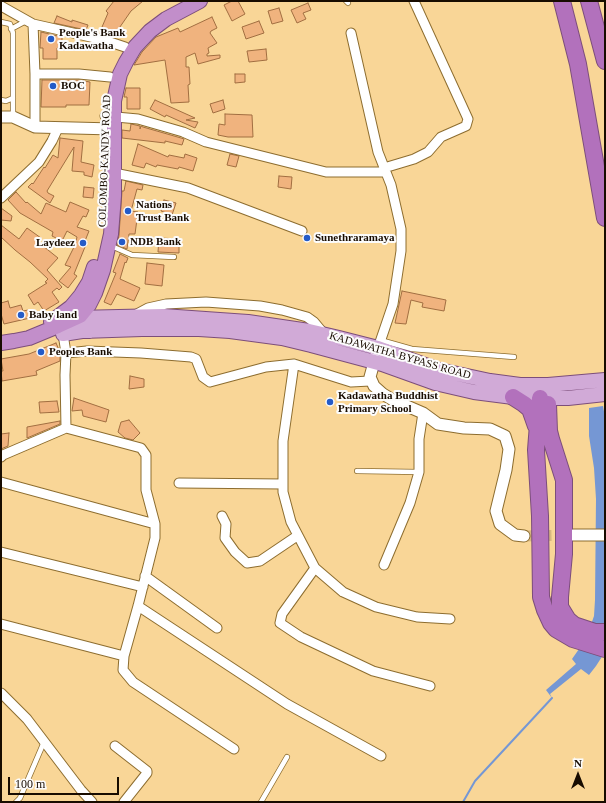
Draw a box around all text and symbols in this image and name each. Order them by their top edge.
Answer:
place label: People's Bank Kadawatha [59,26,125,52]
marker: People's Bank Kadawatha [46,34,56,44]
place label: BOC [61,79,85,93]
marker: BOC [48,81,58,91]
street label: COLOMBO-KANDY ROAD [96,95,114,227]
place label: Nations Trust Bank [136,198,189,224]
marker: Nations Trust Bank [123,206,133,216]
place label: Sunethraramaya [315,231,394,245]
marker: Sunethraramaya [302,233,312,243]
place label: NDB Bank [130,235,181,249]
place label: Laydeez [36,236,75,250]
marker: NDB Bank [117,237,127,247]
marker: Laydeez [78,238,88,248]
place label: Baby land [29,308,77,322]
marker: Baby land [16,310,26,320]
street label: KADAWATHA BYPASS ROAD [328,329,472,383]
place label: Peoples Bank [49,345,112,359]
marker: Peoples Bank [36,347,46,357]
place label: Kadawatha Buddhist Primary School [338,389,438,415]
marker: Kadawatha Buddhist Primary School [325,397,335,407]
north arrow [558,755,598,795]
text: N [574,757,582,769]
scale bar [10,769,121,795]
text: 100 m [15,777,45,791]

